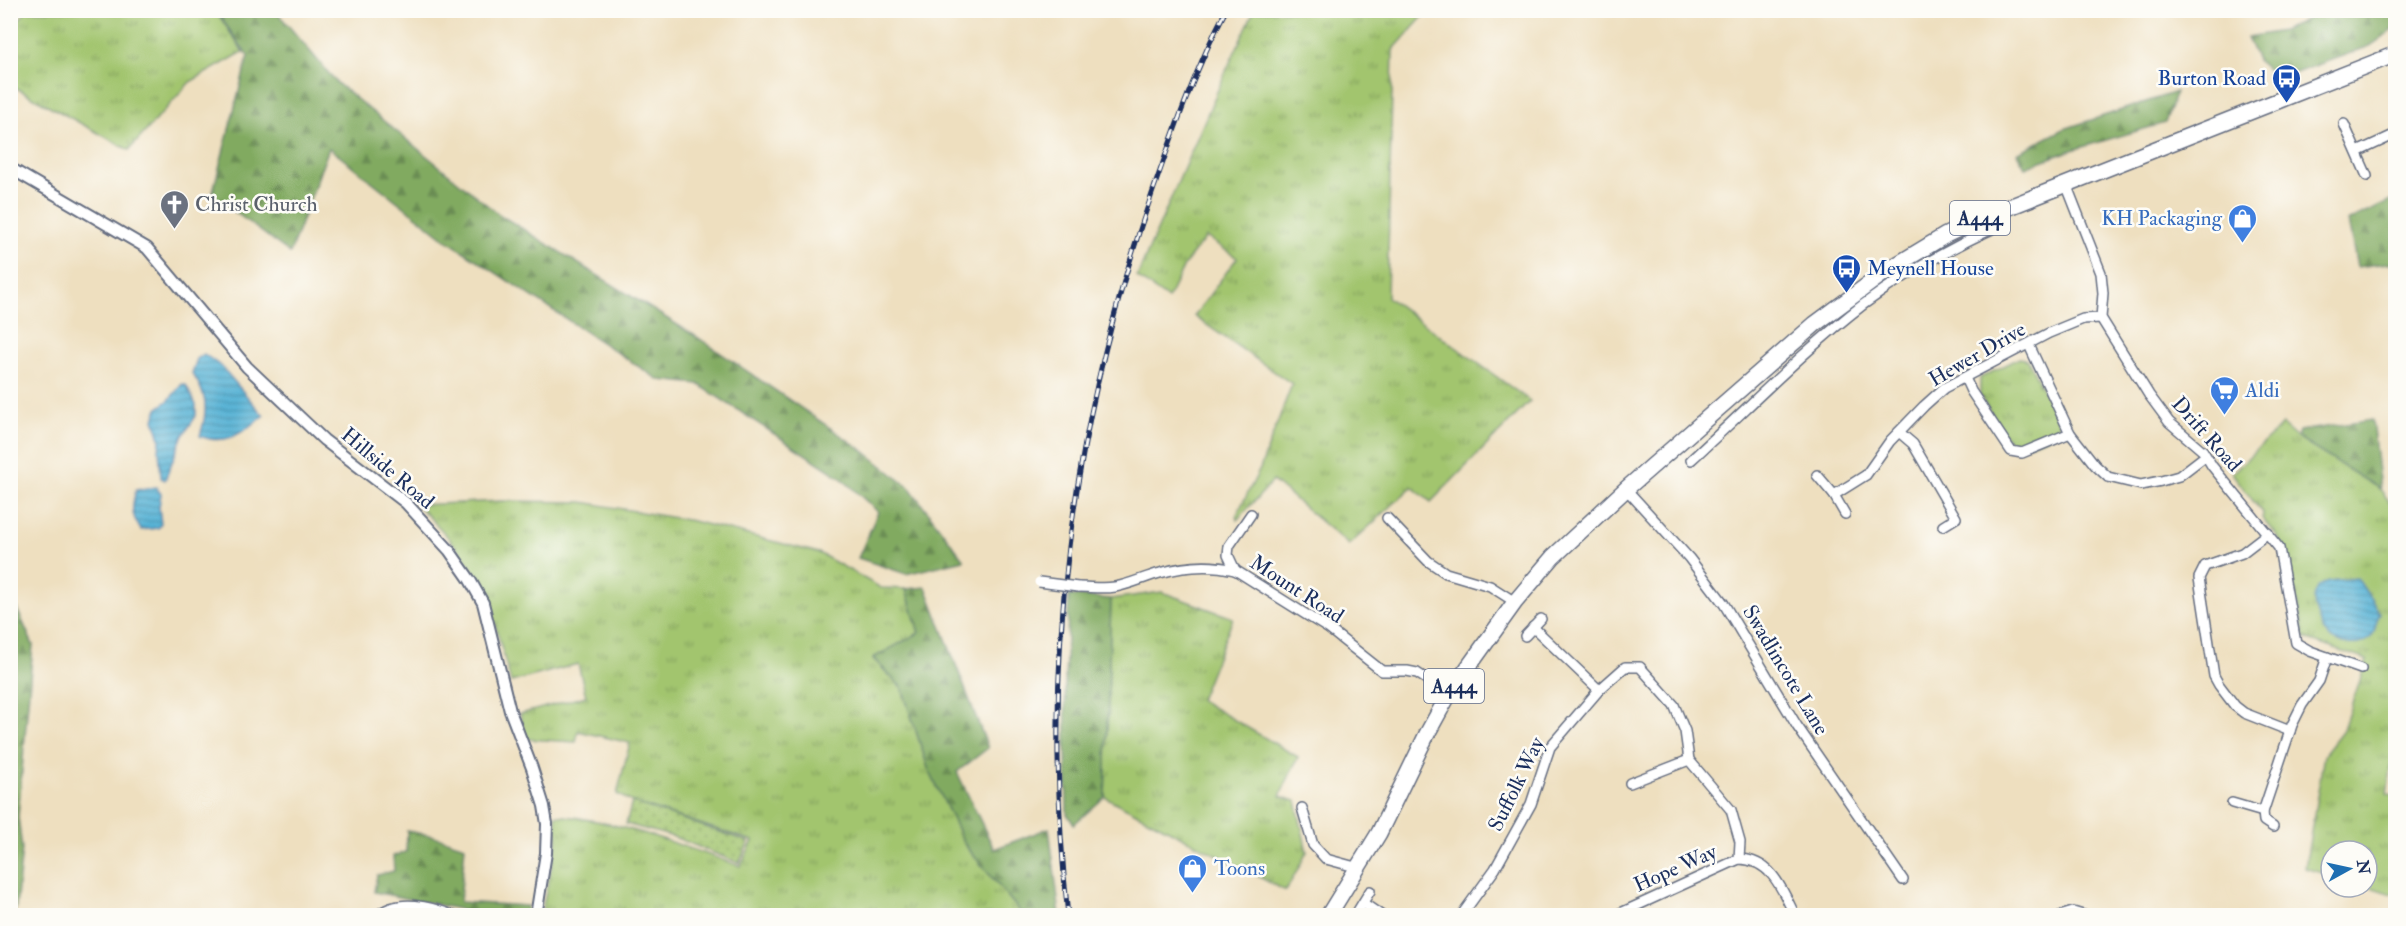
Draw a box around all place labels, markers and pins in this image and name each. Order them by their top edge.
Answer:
bus stop icon: Burton Road [2271,62,2303,104]
place label: Burton Road [2158,65,2267,92]
church icon: Christ Church [158,188,190,230]
place label: Christ Church [195,191,318,218]
shop icon: KH Packaging [2227,202,2259,244]
place label: KH Packaging [2101,205,2223,232]
bus stop icon: Meynell House [1830,252,1862,294]
place label: Meynell House [1867,255,1994,282]
supermarket icon: Aldi [2208,374,2240,416]
place label: Aldi [2244,377,2280,404]
shop icon: Toons [1177,852,1209,894]
place label: Toons [1214,855,1265,882]

